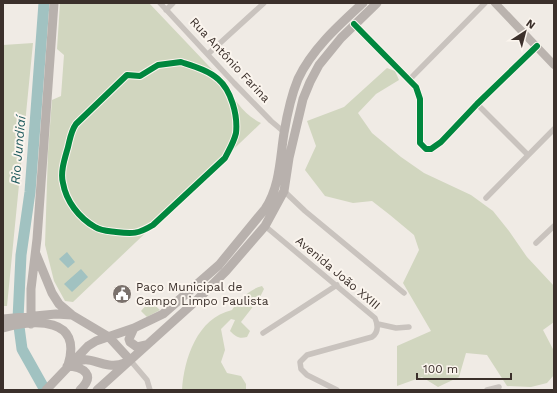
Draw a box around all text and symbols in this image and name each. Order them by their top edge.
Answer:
north arrow [505,12,545,52]
street label: Rua Antônio Farina [187,15,273,105]
text: N [523,17,538,32]
water label: Rio Jundiaí [8,114,29,185]
street label: Avenida João XXIII [293,234,383,312]
place label: Paço Municipal de Campo Limpo Paulista [136,280,269,308]
public building icon: Paço Municipal de Campo Limpo Paulista [111,283,133,305]
scale bar [417,355,511,381]
text: 100 m [423,362,458,376]

